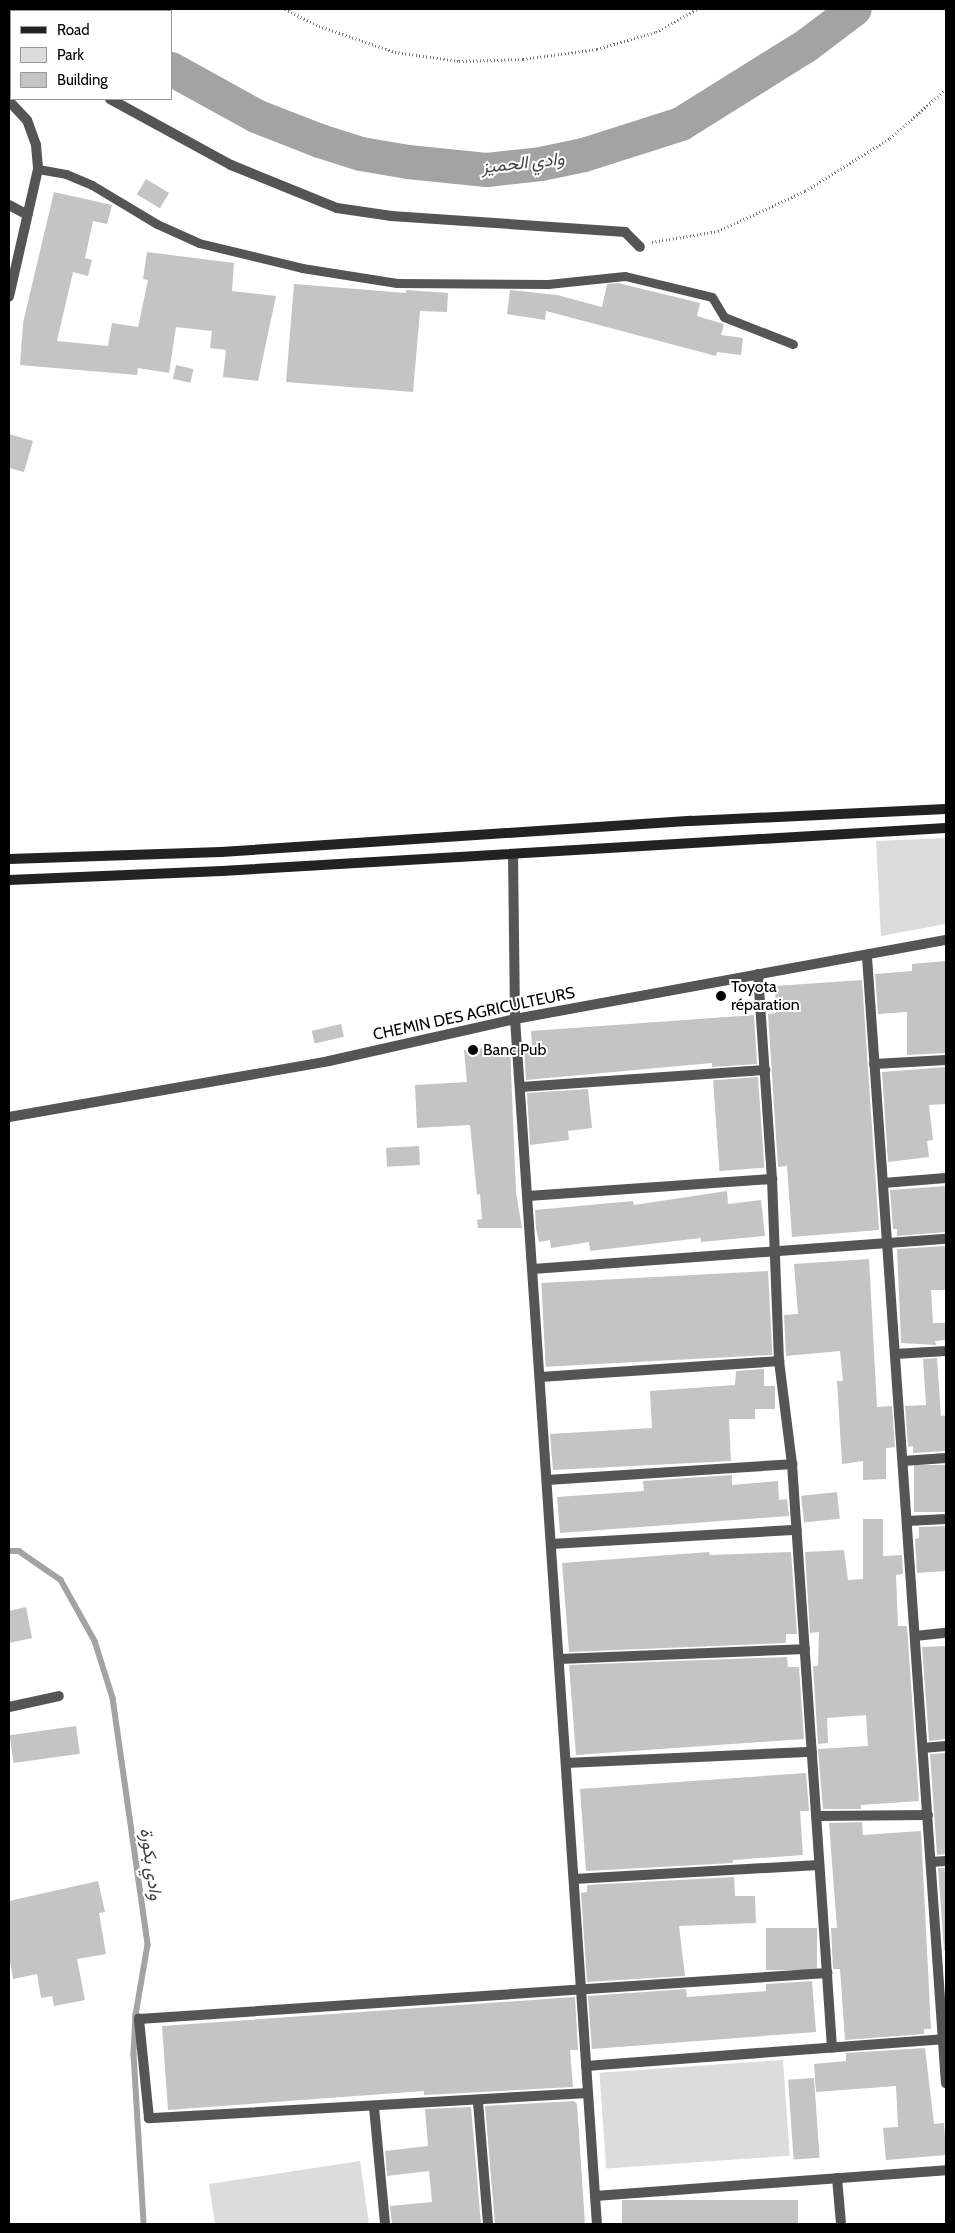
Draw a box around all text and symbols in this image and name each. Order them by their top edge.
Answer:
legend [10,10,172,100]
text: Road [57,21,90,39]
text: Park [57,46,84,64]
text: Building [57,71,108,89]
water label: وادي الحميز [481,148,565,178]
place label: Toyota réparation [731,977,800,1015]
street label: CHEMIN DES AGRICULTEURS [371,983,577,1045]
marker: Toyota réparation [715,990,727,1002]
place label: Banc Pub [483,1040,546,1060]
marker: Banc Pub [467,1044,479,1056]
water label: وادي بكورة [135,1826,167,1902]

